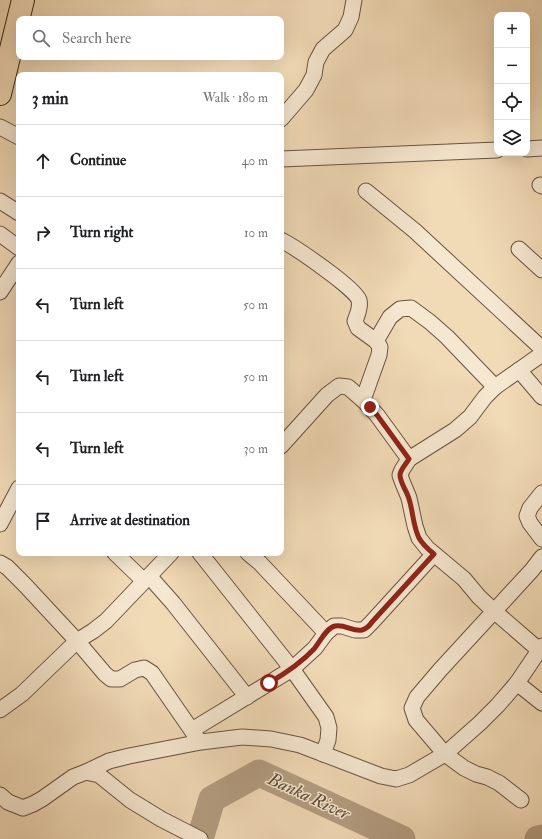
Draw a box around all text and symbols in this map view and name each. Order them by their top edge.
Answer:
map controls [494,12,530,156]
button: + [494,12,530,48]
search box [16,16,284,60]
icon: search [30,27,52,49]
text: Search here [62,29,131,48]
button: − [494,48,530,84]
button: locate [494,84,530,120]
text: 3 min [32,88,69,109]
text: Walk · 180 m [203,90,268,106]
button: layers [494,120,530,156]
icon: ahead [32,150,54,172]
text: Continue [70,151,126,170]
text: 40 m [242,153,268,169]
icon: right [32,222,54,244]
text: Turn right [70,223,133,242]
text: 10 m [244,225,268,241]
icon: left [32,294,54,316]
text: Turn left [70,295,124,314]
text: 50 m [243,297,268,313]
icon: left [32,366,54,388]
text: Turn left [70,367,124,386]
text: 50 m [243,369,268,385]
route end [361,398,379,416]
icon: left [32,438,54,460]
text: Turn left [70,439,124,458]
text: 30 m [244,441,268,457]
icon: arrive [32,510,54,532]
text: Arrive at destination [70,511,190,530]
route start [260,674,278,692]
water label: Banka River [263,767,354,826]

